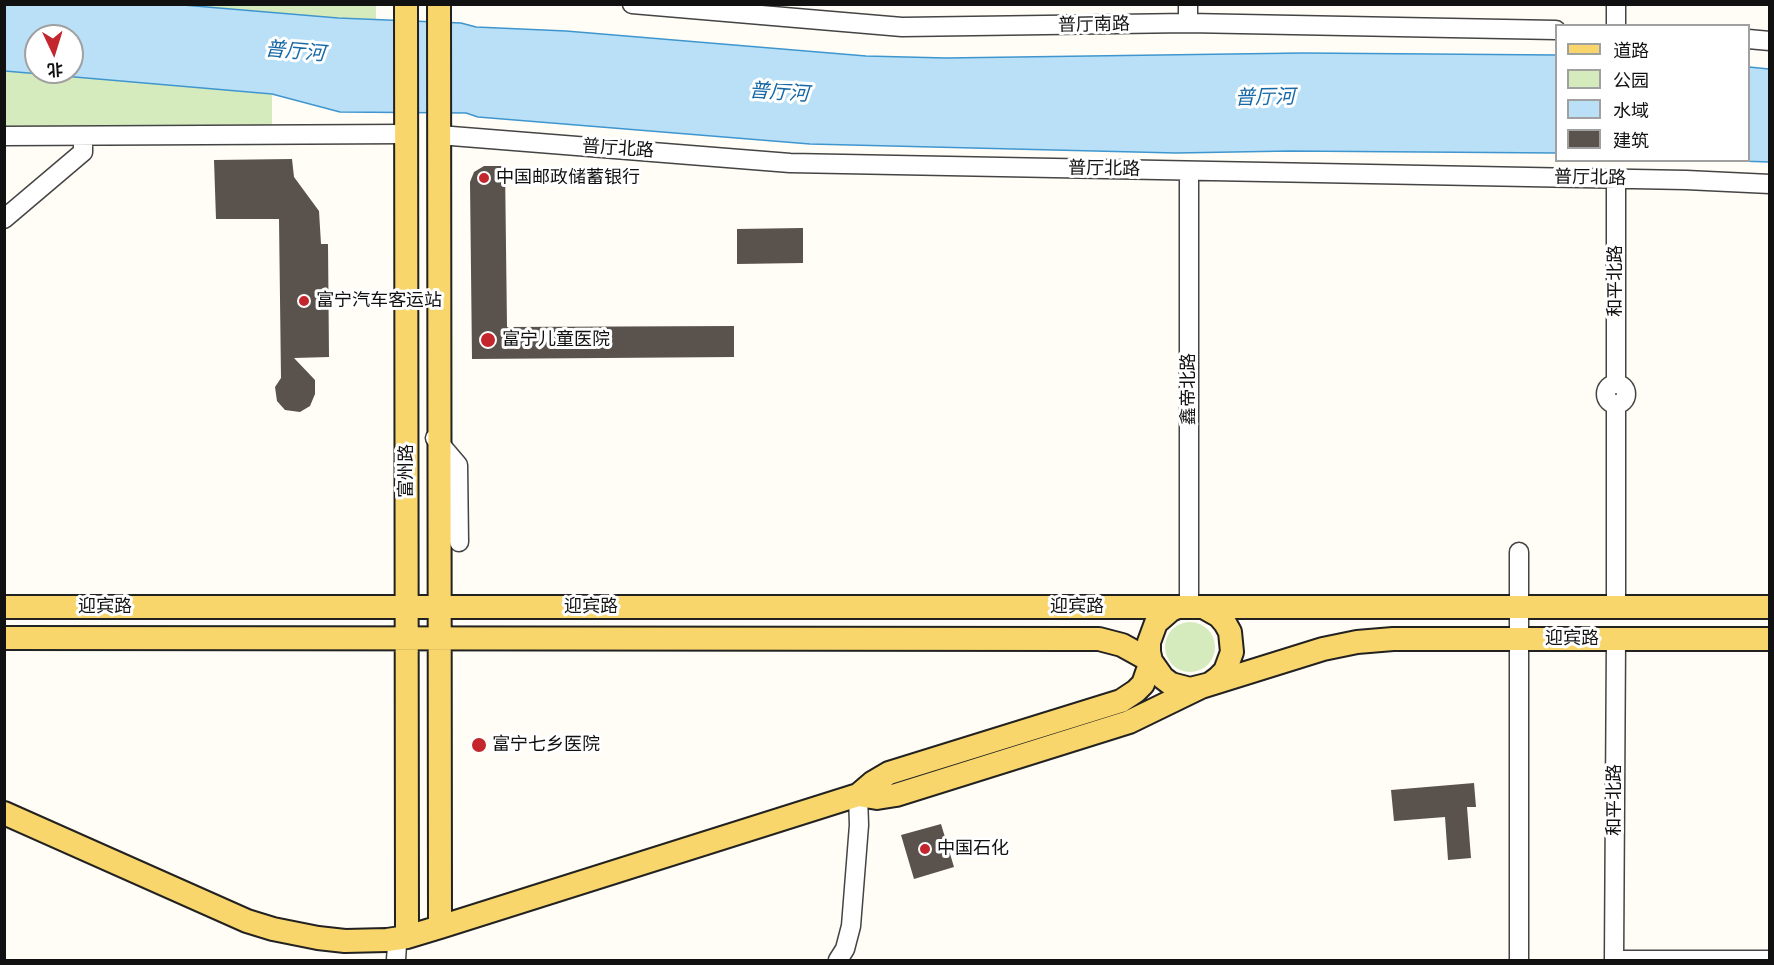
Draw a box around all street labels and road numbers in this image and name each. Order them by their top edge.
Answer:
street label: 普厅南路 [1058,14,1130,36]
street label: 普厅北路 [581,136,655,162]
street label: 普厅北路 [1068,158,1140,180]
street label: 普厅北路 [1554,167,1626,189]
street label: 和平北路 [1605,245,1627,317]
street label: 鑫帝北路 [1178,353,1200,425]
street label: 富州路 [396,444,418,498]
street label: 迎宾路 [78,596,132,618]
street label: 迎宾路 [564,596,618,618]
street label: 迎宾路 [1050,596,1104,618]
street label: 迎宾路 [1545,628,1599,650]
street label: 和平北路 [1604,764,1626,836]

